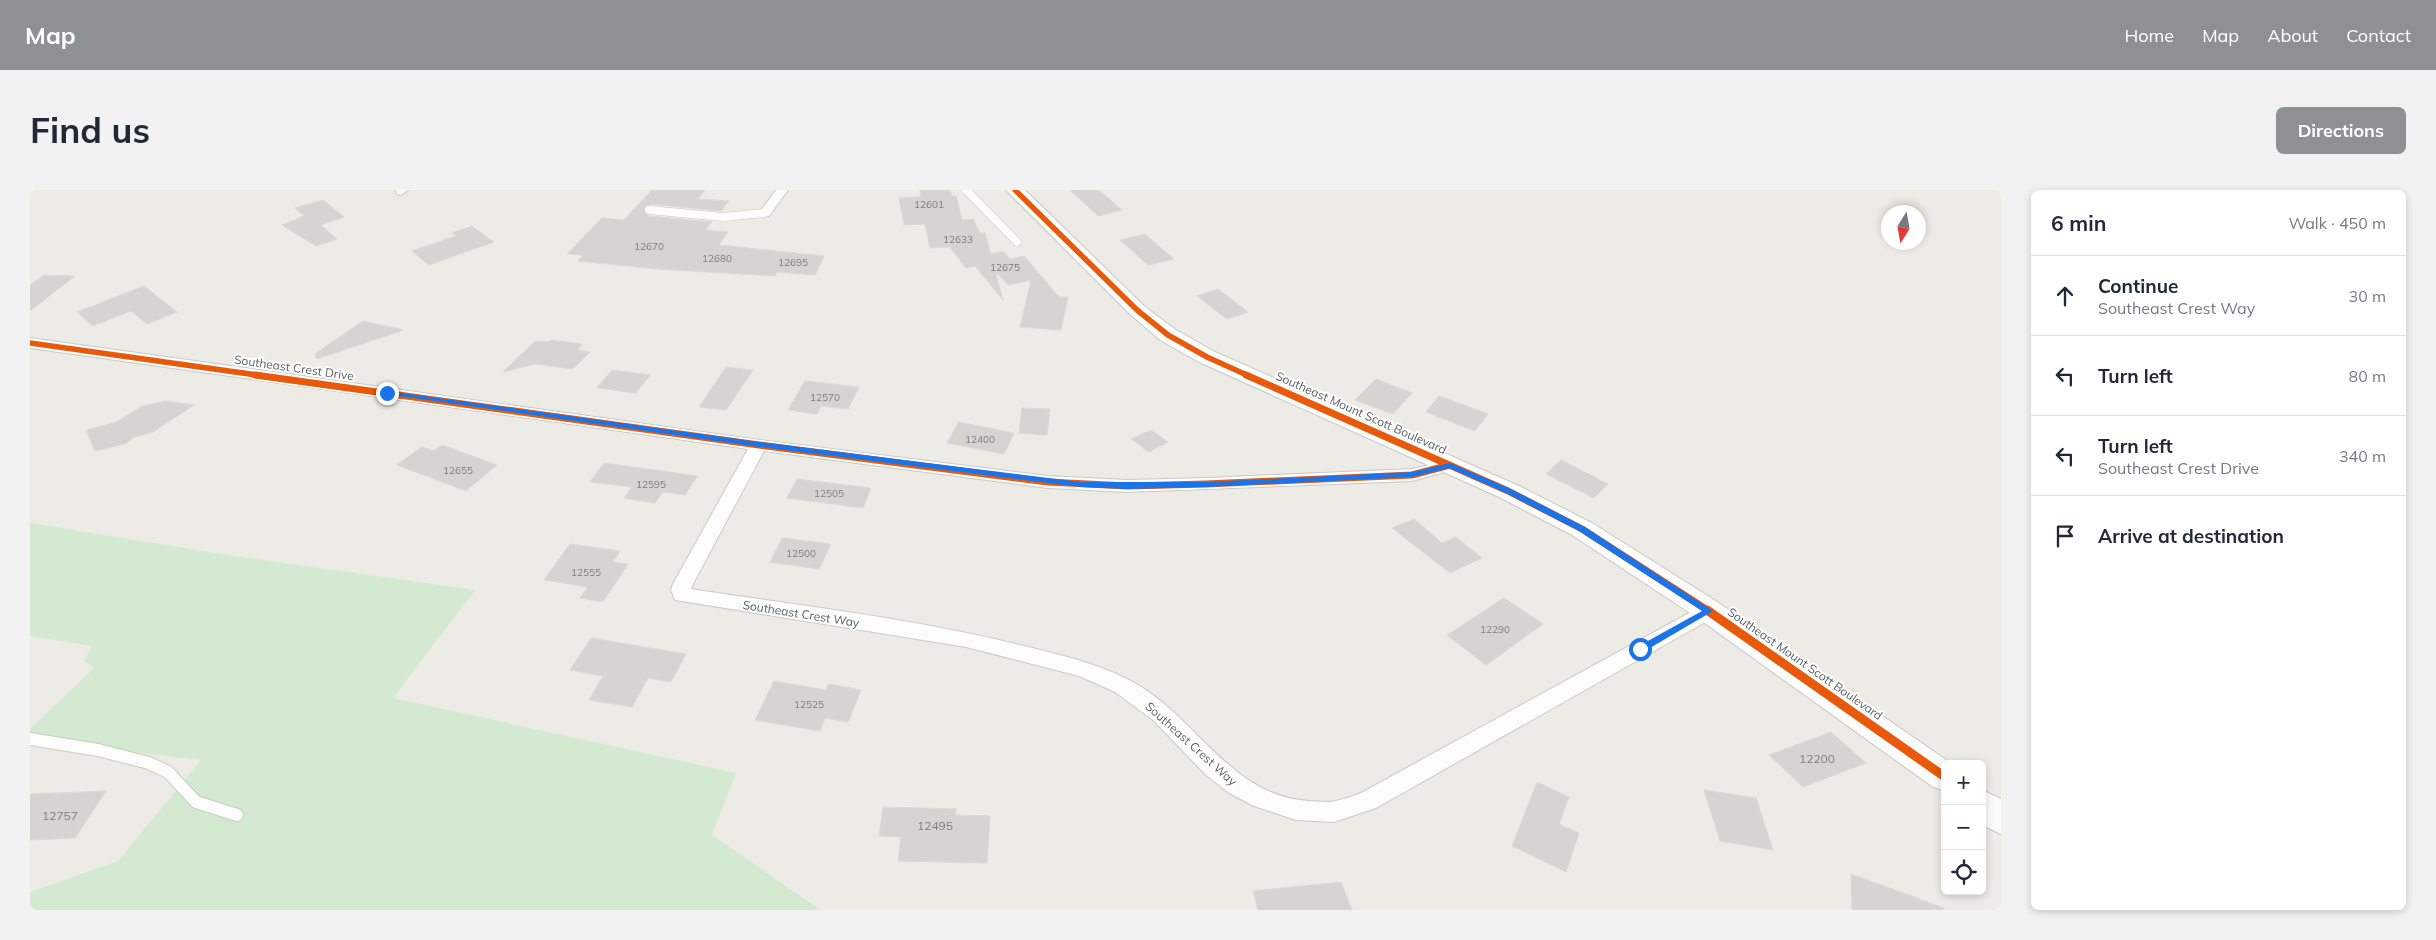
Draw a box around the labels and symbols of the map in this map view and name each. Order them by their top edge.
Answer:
house number: 12601 [914,198,944,211]
north arrow [1881,205,1926,250]
house number: 12633 [943,233,973,246]
house number: 12670 [634,240,664,253]
house number: 12680 [702,252,732,265]
house number: 12695 [778,256,808,269]
house number: 12675 [990,261,1020,274]
street label: Southeast Crest Drive [233,352,355,383]
street label: Southeast Mount Scott Boulevard [1273,368,1449,457]
route end [376,382,399,405]
house number: 12570 [810,391,840,404]
house number: 12400 [965,433,995,446]
house number: 12655 [443,464,473,477]
house number: 12595 [636,478,666,491]
house number: 12505 [814,487,844,500]
house number: 12500 [786,547,816,560]
house number: 12555 [571,566,601,579]
street label: Southeast Crest Way [742,597,861,630]
street label: Southeast Mount Scott Boulevard [1725,604,1886,723]
house number: 12290 [1480,623,1510,636]
route start [1629,638,1652,661]
house number: 12525 [794,698,824,711]
street label: Southeast Crest Way [1143,699,1241,789]
house number: 12200 [1799,751,1835,766]
house number: 12757 [42,808,78,823]
house number: 12495 [917,818,953,833]

